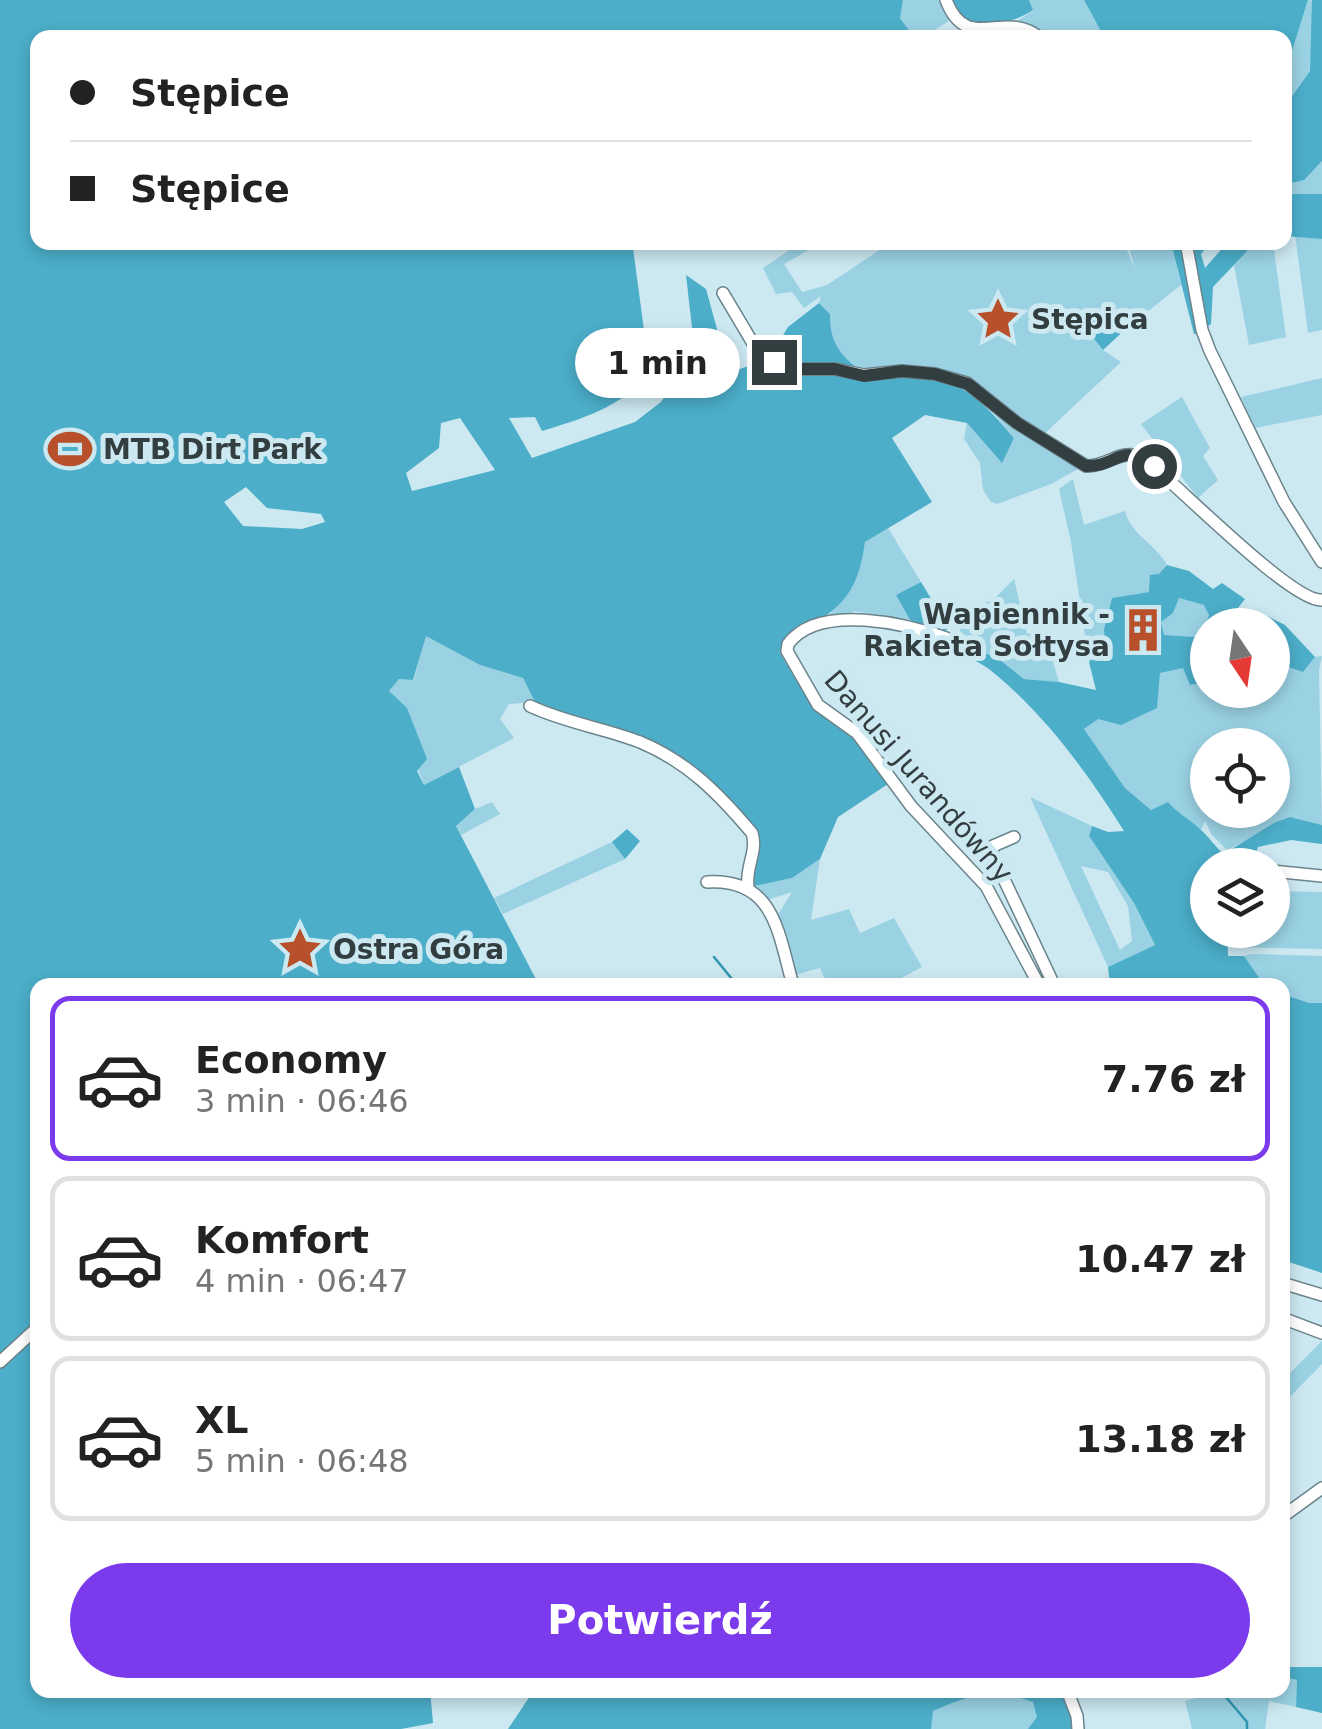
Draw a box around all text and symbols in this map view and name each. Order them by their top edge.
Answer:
text: Stępice [130,71,290,115]
text: Stępice [130,167,290,211]
place icon: Stępica [974,295,1022,343]
place label: Stępica [1031,303,1149,336]
callout: 1 min [574,327,739,397]
route end [752,340,797,385]
text: 1 min [607,344,708,382]
sports icon: MTB Dirt Park [46,425,94,473]
place label: MTB Dirt Park [103,433,323,466]
route start [1132,444,1177,489]
place label: Wapiennik - Rakieta Sołtysa [863,598,1110,663]
building icon: Wapiennik - Rakieta Sołtysa [1119,606,1167,654]
north arrow [1190,608,1290,708]
map controls [1190,608,1290,948]
street label: Danusi Jurandówny [818,664,1020,889]
button: locate [1190,728,1290,828]
button: layers [1190,848,1290,948]
place icon: Ostra Góra [276,925,324,973]
place label: Ostra Góra [333,933,504,966]
icon: car [75,1034,165,1124]
text: Economy [195,1038,387,1082]
text: 7.76 zł [1102,1057,1245,1101]
text: 3 min · 06:46 [195,1082,409,1120]
icon: car [75,1214,165,1304]
text: Komfort [195,1218,369,1262]
text: 10.47 zł [1075,1237,1245,1281]
text: 4 min · 06:47 [195,1262,409,1300]
icon: car [75,1394,165,1484]
text: XL [195,1398,249,1442]
text: 13.18 zł [1075,1417,1245,1461]
text: 5 min · 06:48 [195,1442,409,1480]
button: Potwierdź [70,1563,1250,1678]

